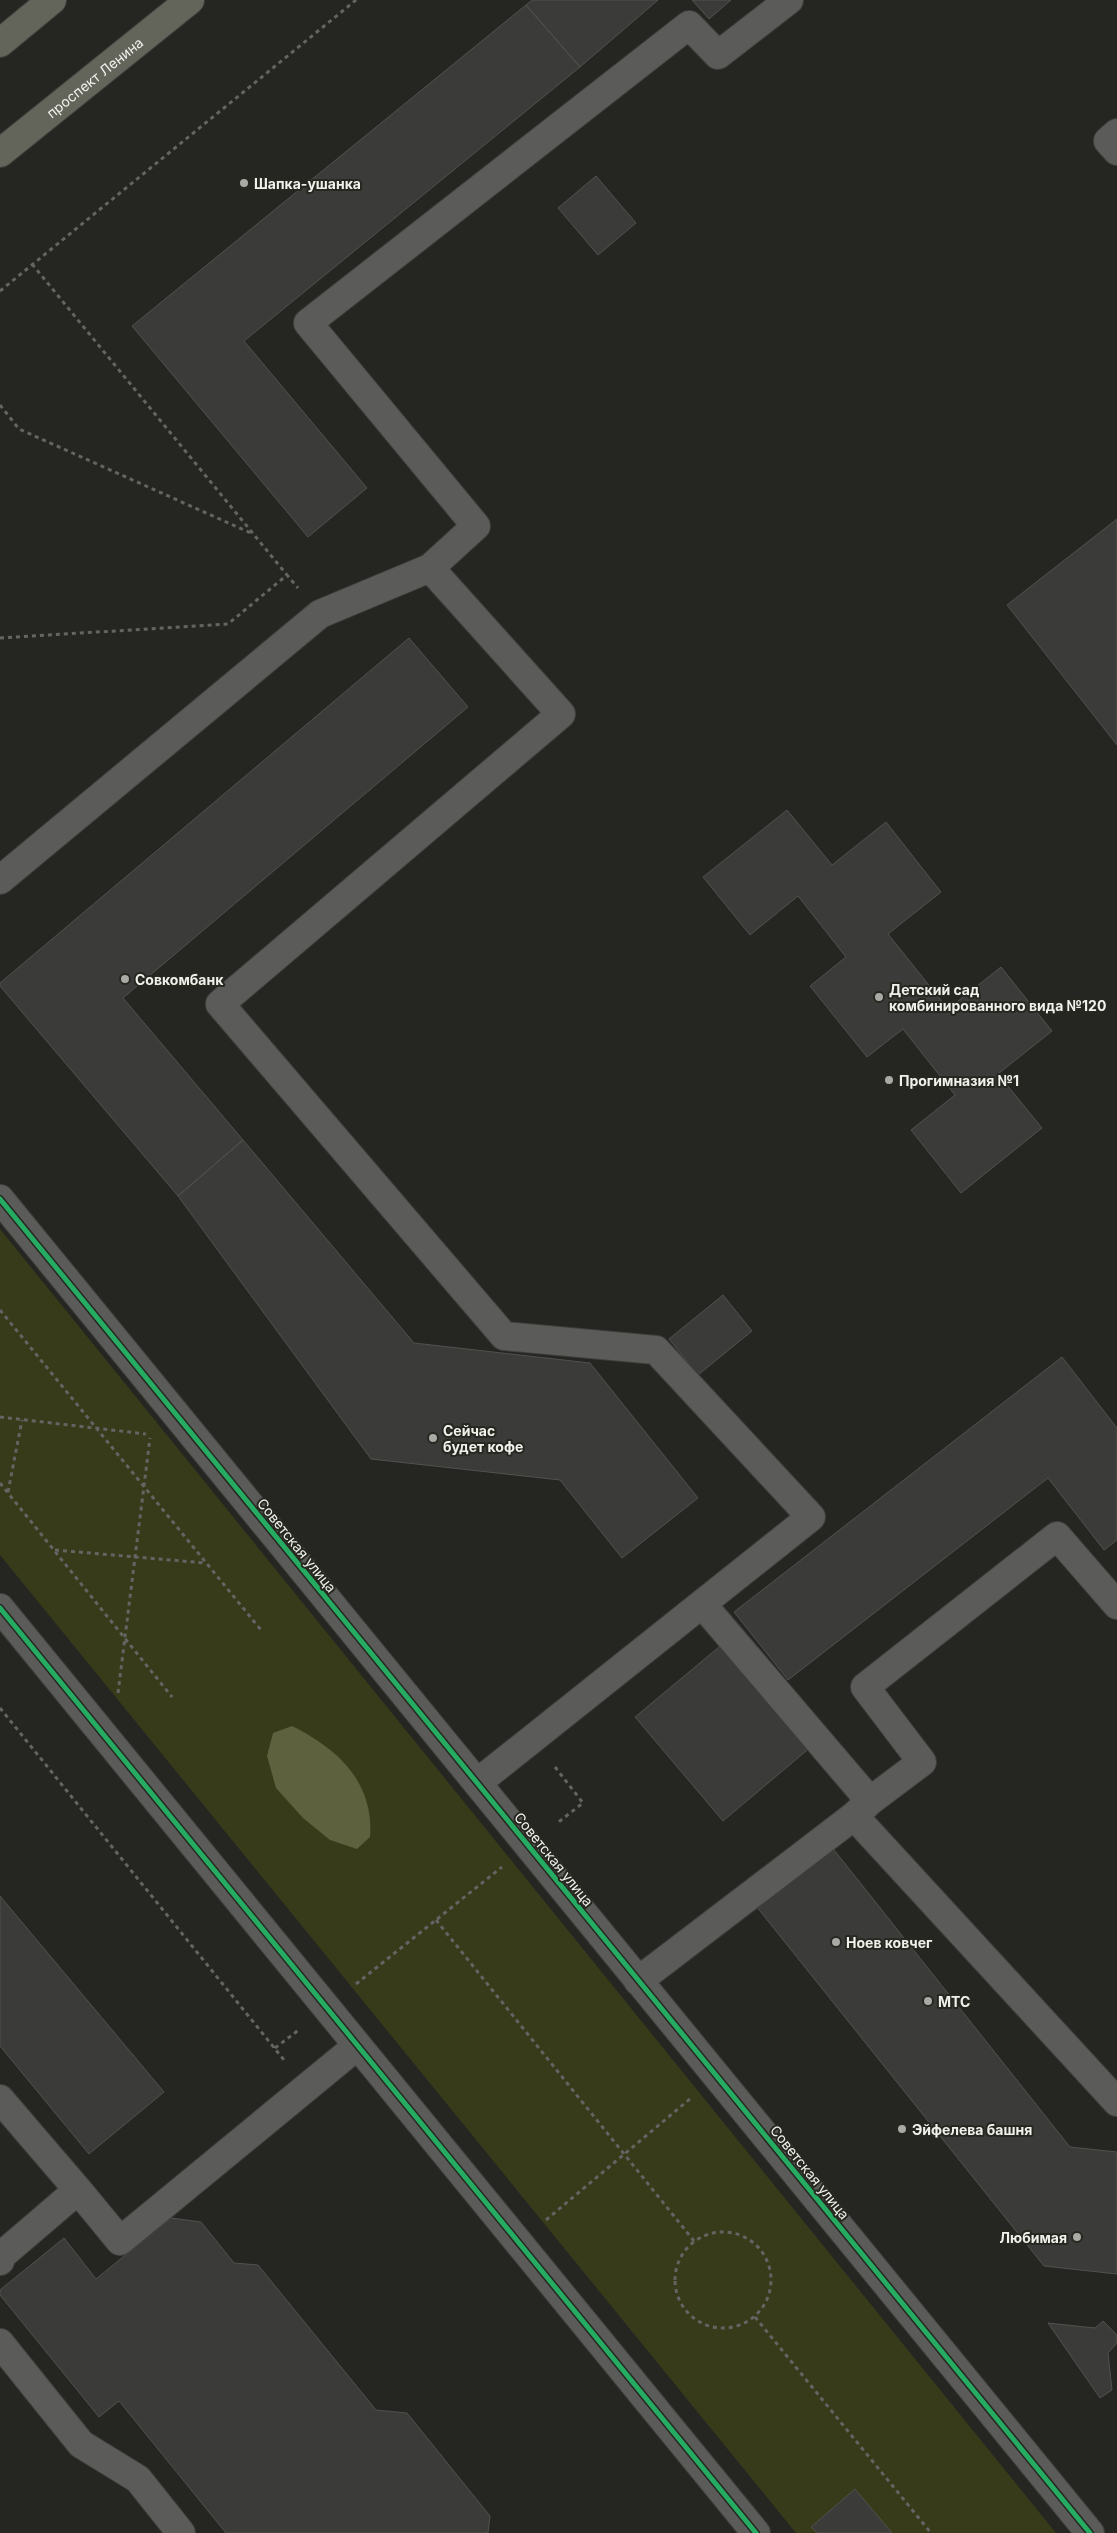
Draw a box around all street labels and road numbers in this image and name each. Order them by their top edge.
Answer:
street label: проспект Ленина [43,33,146,121]
street label: Советская улица [254,1495,340,1595]
street label: Советская улица [511,1809,597,1909]
street label: Советская улица [767,2122,853,2222]

